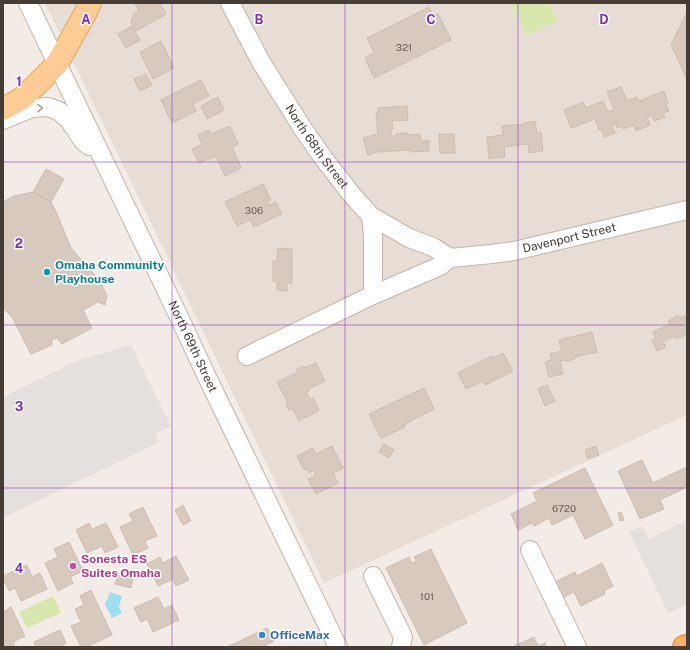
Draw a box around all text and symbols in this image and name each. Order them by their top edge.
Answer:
text: A [81,12,91,27]
text: B [255,12,264,27]
text: C [426,12,436,27]
text: D [599,12,609,27]
house number: 321 [396,41,412,53]
text: 1 [16,74,22,89]
street label: North 68th Street [282,102,352,192]
one-way arrow [37,103,43,112]
house number: 306 [245,204,263,216]
street label: Davenport Street [521,220,618,256]
text: 2 [15,236,23,251]
place label: Omaha Community Playhouse [55,258,165,286]
marker: Omaha Community Playhouse [42,267,52,277]
street label: North 69th Street [165,299,220,395]
text: 3 [15,399,24,414]
house number: 6720 [552,502,576,514]
place label: Sonesta ES Suites Omaha [81,552,161,580]
text: 4 [15,561,24,576]
marker: Sonesta ES Suites Omaha [68,561,78,571]
house number: 101 [420,590,434,602]
place label: OfficeMax [270,628,330,642]
marker: OfficeMax [257,630,267,640]

